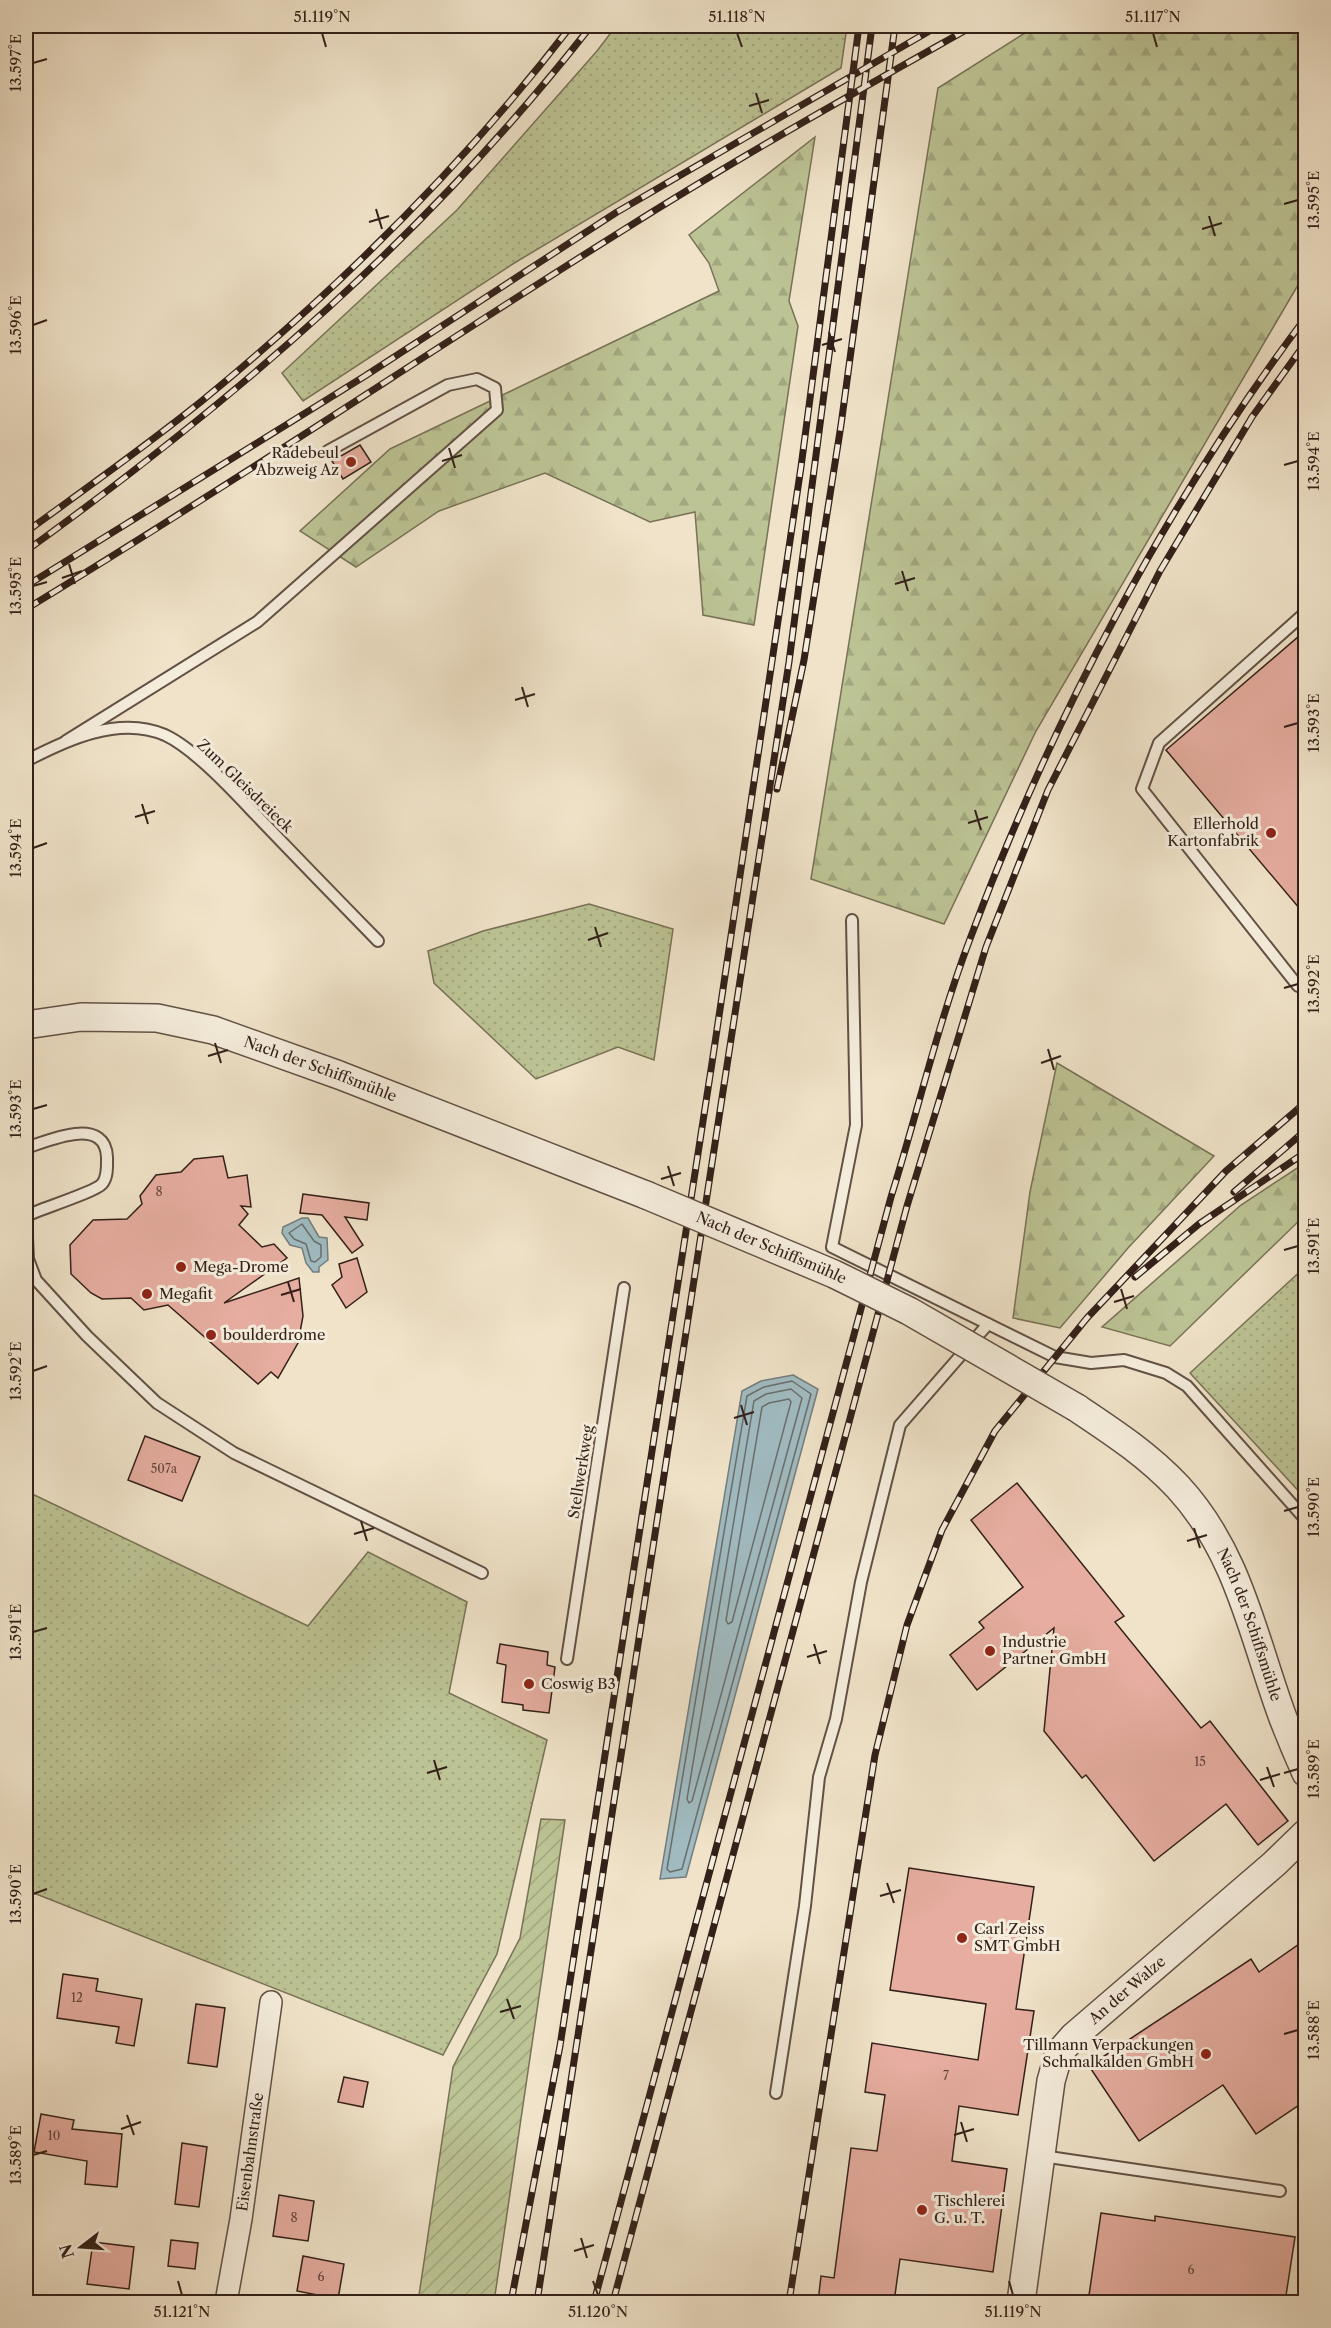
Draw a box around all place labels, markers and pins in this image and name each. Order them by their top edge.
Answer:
place label: Radebeul Abzweig Az [255,443,340,479]
marker: Radebeul Abzweig Az [344,455,358,469]
place label: Ellerhold Kartonfabrik [1167,814,1260,850]
marker: Ellerhold Kartonfabrik [1264,826,1278,840]
place label: Mega-Drome [193,1257,289,1276]
marker: Mega-Drome [174,1260,188,1274]
place label: Megafit [159,1284,213,1303]
marker: Megafit [140,1287,154,1301]
place label: boulderdrome [223,1325,325,1344]
marker: boulderdrome [204,1328,218,1342]
place label: Industrie Partner GmbH [1002,1632,1107,1668]
marker: Industrie Partner GmbH [983,1644,997,1658]
place label: Coswig B3 [541,1674,616,1693]
marker: Coswig B3 [522,1677,536,1691]
place label: Carl Zeiss SMT GmbH [974,1919,1061,1955]
marker: Carl Zeiss SMT GmbH [955,1931,969,1945]
place label: Tillmann Verpackungen Schmalkalden GmbH [1023,2035,1195,2071]
marker: Tillmann Verpackungen Schmalkalden GmbH [1199,2047,1213,2061]
place label: Tischlerei G. u. T. [934,2191,1006,2227]
marker: Tischlerei G. u. T. [915,2203,929,2217]

